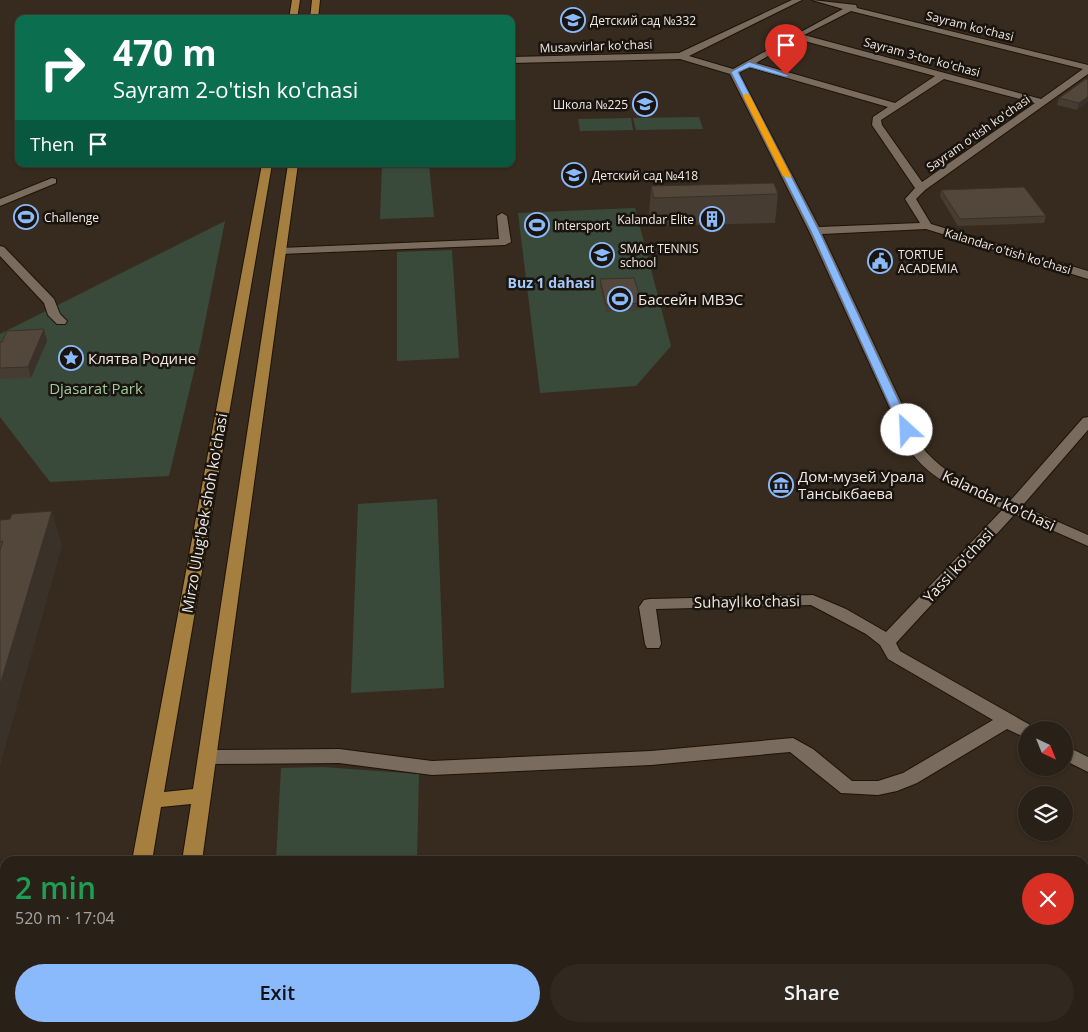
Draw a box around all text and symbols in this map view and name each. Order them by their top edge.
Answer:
school or university icon: Детский сад №332 [560,7,586,33]
street label: Sayram ko'chasi [924,7,1016,45]
place label: Детский сад №332 [590,12,696,29]
pin [765,24,807,75]
text: 470 m [113,29,217,76]
icon: arrive [772,31,800,59]
street label: Sayram 3-tor ko'chasi [862,33,982,81]
icon: right [30,35,95,100]
street label: Musavvirlar ko'chasi [539,36,653,56]
text: Sayram 2-o'tish ko'chasi [113,74,358,104]
school or university icon: Школа №225 [632,91,658,117]
street label: Sayram o'tish ko'chasi [923,91,1033,175]
place label: Школа №225 [553,96,628,113]
icon: arrive [84,130,112,158]
text: Then [30,131,74,157]
school or university icon: Детский сад №418 [561,162,587,188]
place label: Детский сад №418 [592,167,698,184]
sports icon: Challenge [13,204,39,230]
building icon: Kalandar Elite [699,206,725,232]
place label: Challenge [44,209,99,226]
place label: Kalandar Elite [617,211,694,228]
sports icon: Intersport [524,212,550,238]
place label: Intersport [554,217,610,234]
street label: Kalandar o'tish ko'chasi [943,224,1073,278]
place label: SMArt TENNIS school [620,240,699,271]
school or university icon: SMArt TENNIS school [589,242,615,268]
place label: TORTUE ACADEMIA [898,246,958,277]
public building icon: TORTUE ACADEMIA [867,248,893,274]
district label: Buz 1 dahasi [508,273,594,292]
sports icon: Бассейн МВЭС [607,286,633,312]
place label: Бассейн МВЭС [638,289,743,309]
place icon: Клятва Родине [58,345,84,371]
place label: Клятва Родине [88,348,196,368]
park label: Djasarat Park [49,378,143,398]
position arrow [880,403,932,455]
street label: Mirzo Ulug'bek shoh ko'chasi [177,412,231,614]
street label: Kalandar ko'chasi [939,465,1059,535]
place label: Дом-музей Урала Тансыкбаева [798,466,924,503]
museum icon: Дом-музей Урала Тансыкбаева [768,472,794,498]
street label: Yassi ko'chasi [918,524,998,606]
street label: Suhayl ko'chasi [694,590,800,612]
north arrow [1018,721,1072,776]
map controls [1018,721,1073,841]
button: layers [1018,786,1073,841]
text: 2 min [15,867,96,908]
button: close [1022,873,1074,925]
text: 520 m · 17:04 [15,907,115,929]
button: Exit [15,964,540,1022]
button: Share [550,964,1074,1022]

